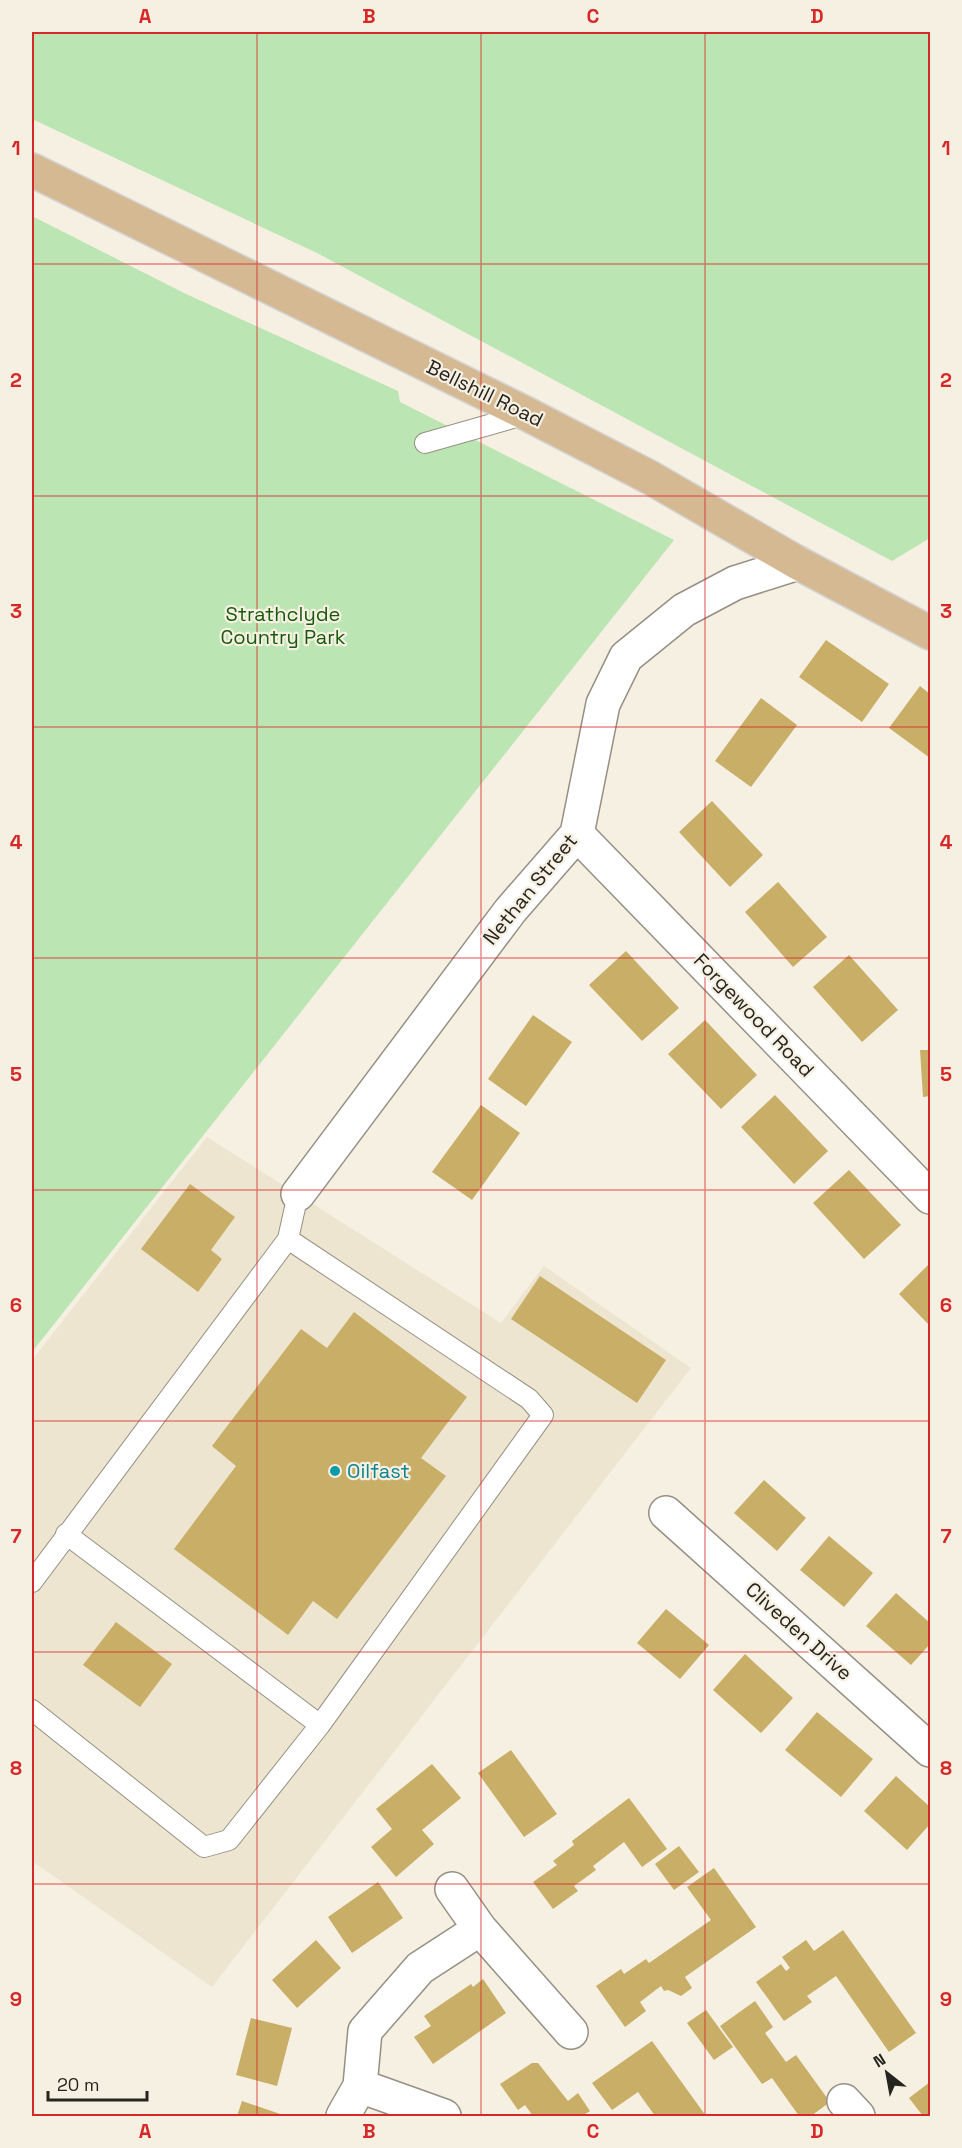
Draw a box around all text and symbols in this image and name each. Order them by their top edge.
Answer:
text: A [139,3,152,29]
text: B [362,3,376,29]
text: C [587,3,600,29]
text: D [810,3,824,29]
text: 1 [11,135,21,161]
text: 1 [941,135,951,161]
street label: Bellshill Road [422,354,548,432]
text: 2 [10,367,22,393]
text: 2 [940,367,952,393]
text: 3 [10,598,22,624]
text: 3 [940,598,952,624]
park label: Strathclyde Country Park [220,601,346,650]
street label: Nethan Street [477,828,583,950]
text: 4 [10,829,23,855]
text: 4 [940,829,953,855]
street label: Forgewood Road [688,948,820,1082]
text: 5 [10,1061,22,1087]
text: 5 [940,1061,952,1087]
text: 6 [10,1292,22,1318]
text: 6 [940,1292,952,1318]
place label: Oilfast [347,1458,410,1484]
marker: Oilfast [328,1464,342,1478]
text: 7 [10,1523,22,1549]
text: 7 [940,1523,952,1549]
street label: Cliveden Drive [740,1576,858,1686]
text: 8 [10,1755,22,1781]
text: 8 [940,1755,952,1781]
text: 9 [10,1986,22,2012]
text: 9 [940,1986,952,2012]
north arrow [857,2043,917,2103]
text: N [870,2049,890,2072]
scale bar [48,2064,147,2102]
text: 20 m [57,2073,100,2096]
text: A [139,2118,152,2144]
text: B [362,2118,376,2144]
text: C [587,2118,600,2144]
text: D [810,2118,824,2144]

